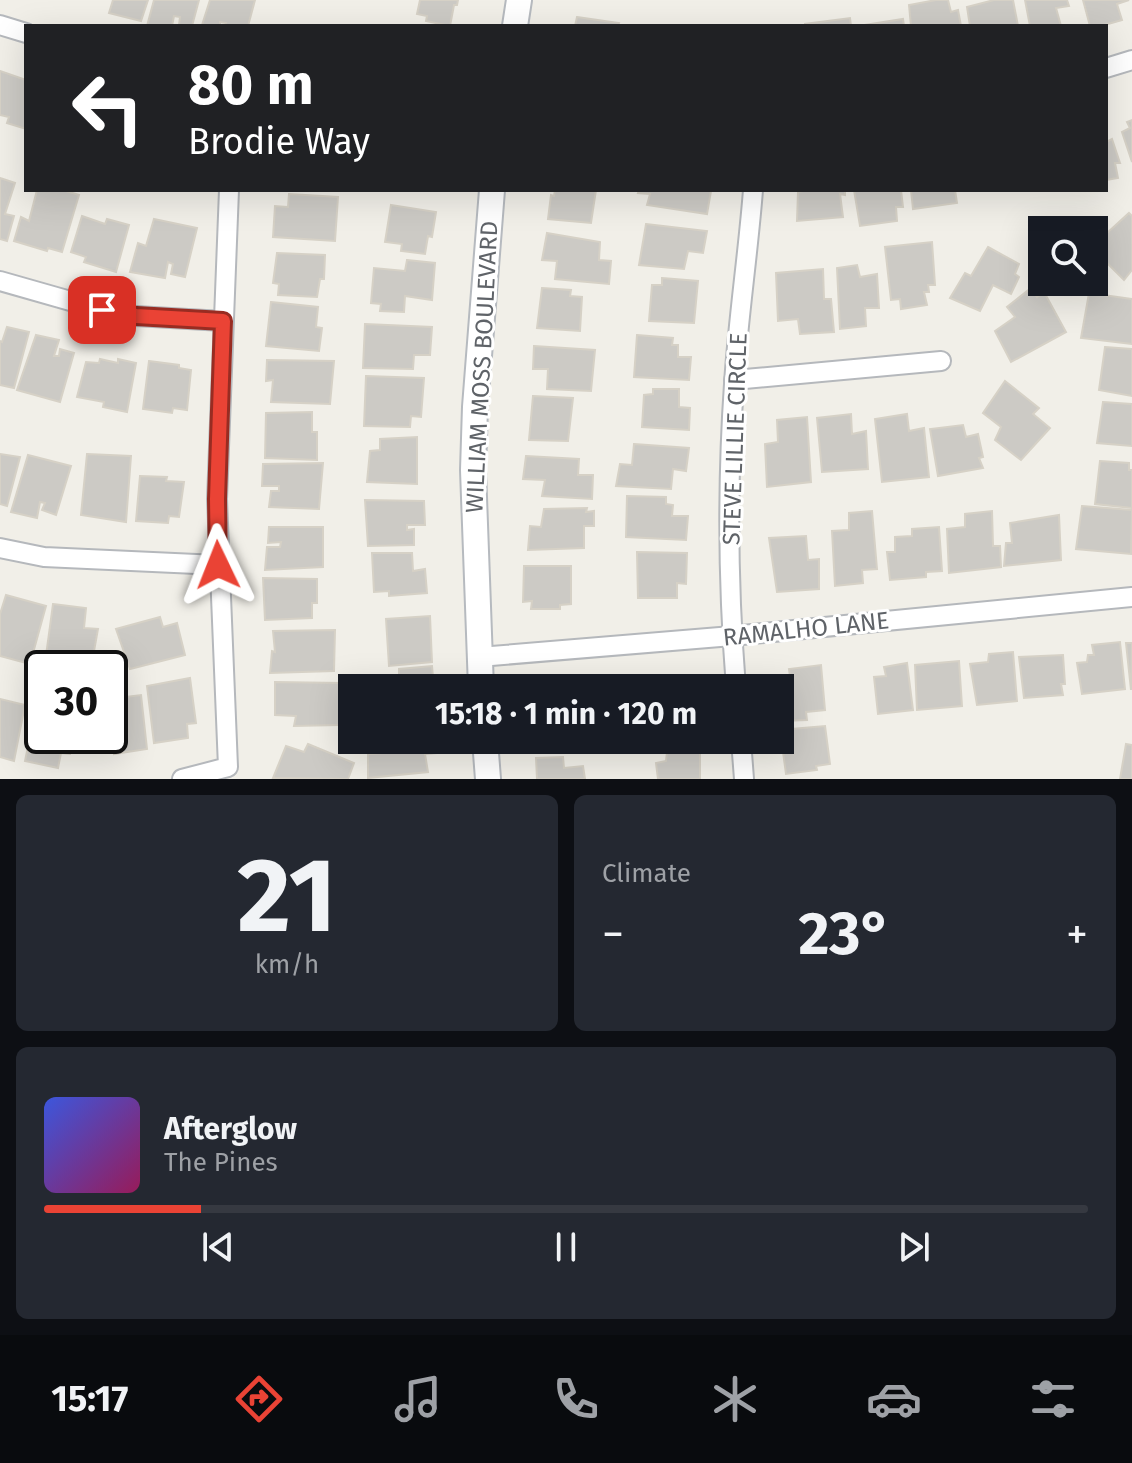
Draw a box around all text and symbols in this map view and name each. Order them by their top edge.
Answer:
text: 80 m [188,52,314,119]
icon: left [56,56,160,160]
text: Brodie Way [188,120,370,164]
map controls [1028,216,1108,296]
button: search [1028,216,1108,296]
street label: WILLIAM MOSS BOULEVARD [460,220,504,514]
pin [68,276,136,344]
icon: arrive [80,288,124,332]
street label: STEVE LILLIE CIRCLE [717,332,753,546]
position arrow [176,523,260,607]
street label: RAMALHO LANE [722,606,890,652]
speed limit sign: 30 [24,650,128,754]
text: 15:18 · 1 min · 120 m [435,696,697,732]
text: 21 [237,834,337,959]
text: Climate [602,858,691,889]
text: 23° [798,898,892,970]
text: − [602,908,624,961]
text: + [1066,908,1088,961]
text: km/h [255,949,319,980]
text: Afterglow [164,1111,297,1147]
text: The Pines [164,1147,278,1178]
icon: previous [196,1225,240,1269]
icon: pause [544,1225,588,1269]
icon: next [892,1225,936,1269]
icon: directions [231,1371,287,1427]
icon: music [390,1371,446,1427]
icon: phone [548,1371,604,1427]
icon: climate [707,1371,763,1427]
icon: car [866,1371,922,1427]
icon: filters [1025,1371,1081,1427]
text: 15:17 [51,1377,128,1421]

